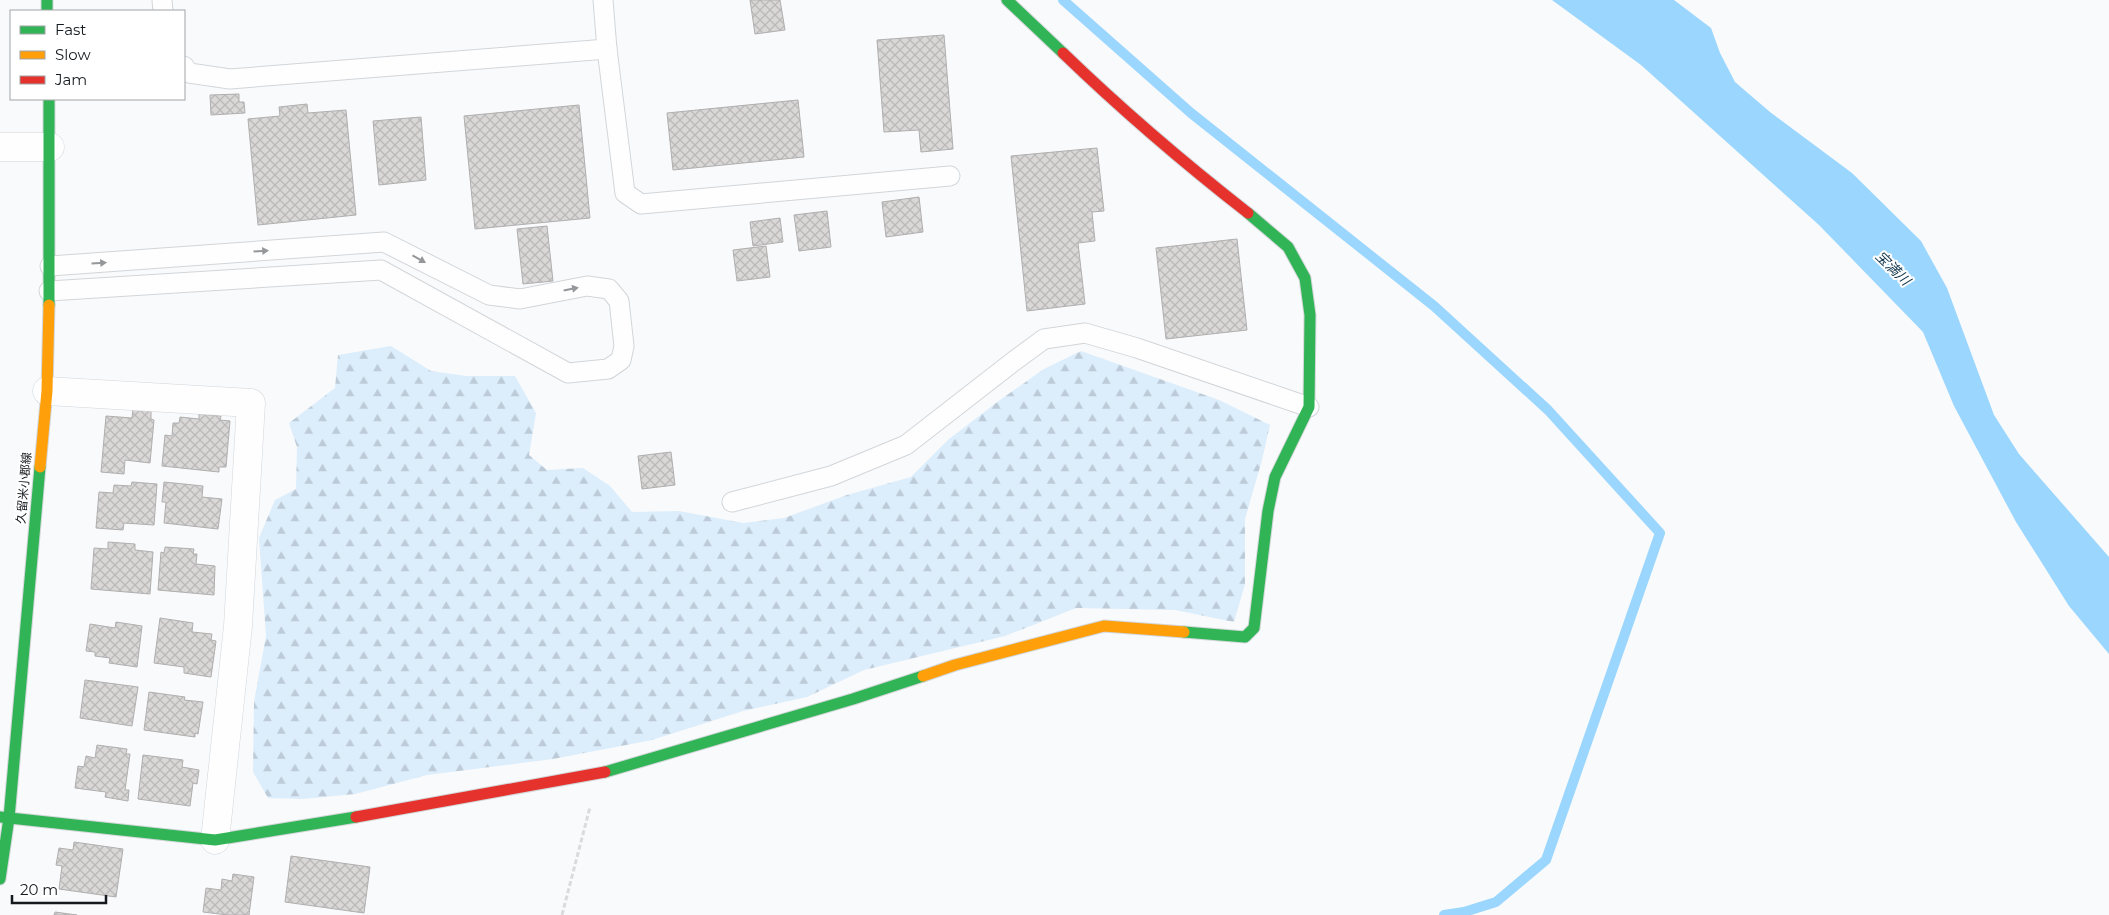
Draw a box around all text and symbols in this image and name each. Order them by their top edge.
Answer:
legend [10,10,185,100]
text: Fast [55,20,86,39]
text: Slow [55,45,91,64]
text: Jam [54,70,87,89]
one-way arrow [253,246,269,254]
water label: 宝満川 [1872,247,1916,290]
one-way arrow [412,254,426,263]
one-way arrow [91,258,107,266]
one-way arrow [564,285,580,293]
street label: 久留米小郡線 [13,451,34,524]
scale bar [12,872,106,904]
text: 20 m [20,880,58,899]

